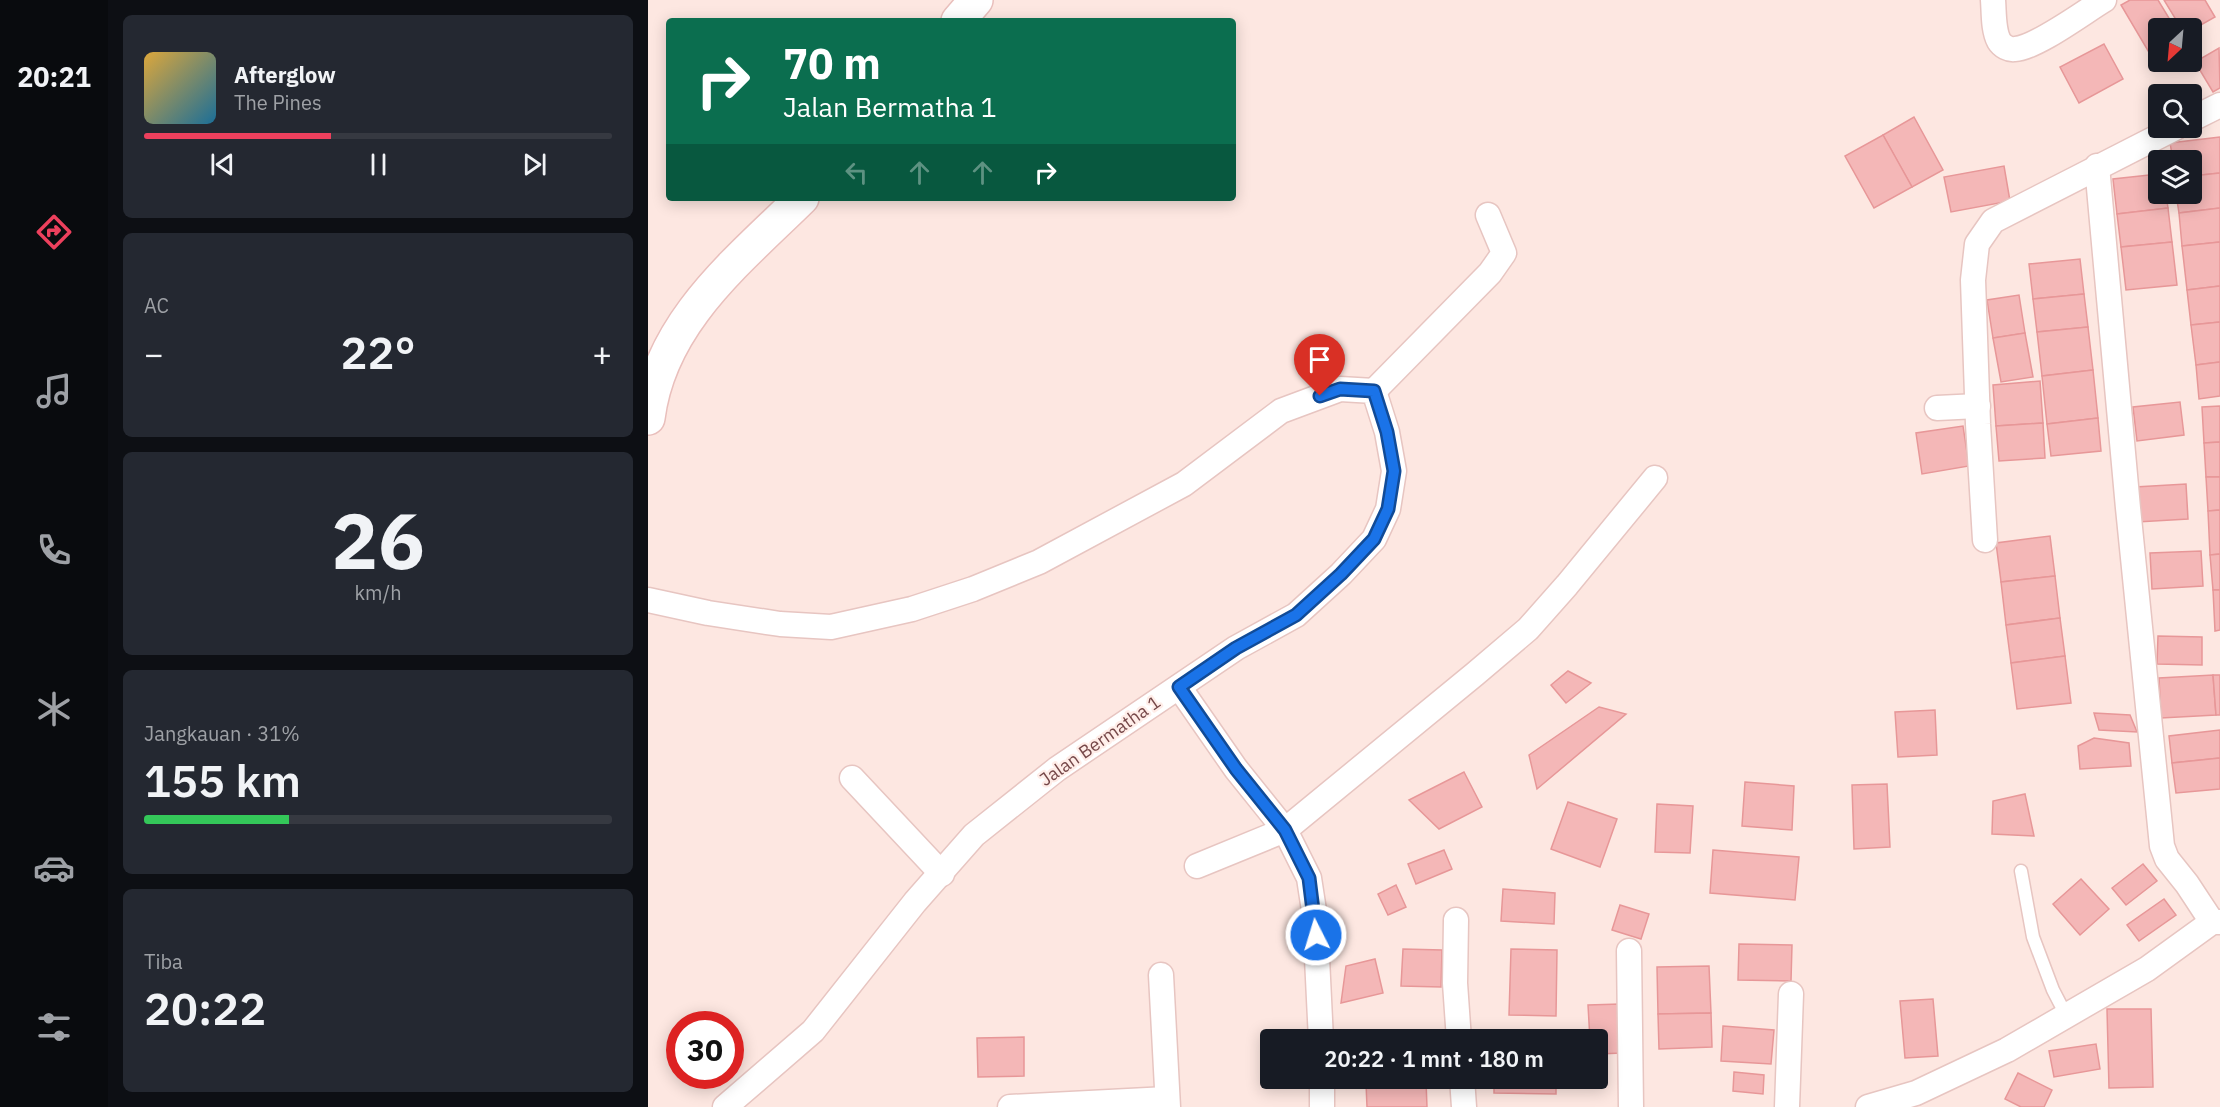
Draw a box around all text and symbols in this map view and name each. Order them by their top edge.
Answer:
north arrow [2148,18,2202,72]
map controls [2148,18,2202,204]
text: 70 m [783,36,881,91]
icon: right [684,42,762,120]
text: 20:21 [17,59,91,94]
text: Afterglow [234,60,336,89]
button: search [2148,84,2202,138]
text: The Pines [234,89,322,116]
text: Jalan Bermatha 1 [783,89,997,124]
icon: previous [206,148,239,181]
icon: pause [362,148,395,181]
icon: next [518,148,551,181]
button: layers [2148,150,2202,204]
icon: left [840,156,873,189]
icon: ahead [903,156,936,189]
icon: ahead [966,156,999,189]
icon: right [1029,156,1062,189]
icon: directions [33,211,75,253]
text: AC [144,292,169,319]
text: 22° [340,323,416,381]
text: − [144,332,164,375]
text: + [592,332,612,375]
pin [1294,334,1345,396]
icon: arrive [1303,343,1336,376]
icon: music [33,370,75,412]
text: 26 [331,489,425,590]
icon: phone [33,529,75,571]
text: km/h [354,579,402,606]
icon: climate [33,688,75,730]
street label: Jalan Bermatha 1 [1035,690,1165,791]
text: Jangkauan · 31% [144,720,300,747]
text: 155 km [144,751,301,809]
icon: car [33,847,75,889]
position arrow [1284,903,1348,967]
text: Tiba [144,948,183,975]
text: 20:22 [144,979,266,1037]
icon: filters [33,1006,75,1048]
speed limit sign: 30 [666,1011,744,1089]
text: 20:22 · 1 mnt · 180 m [1324,1044,1544,1073]

